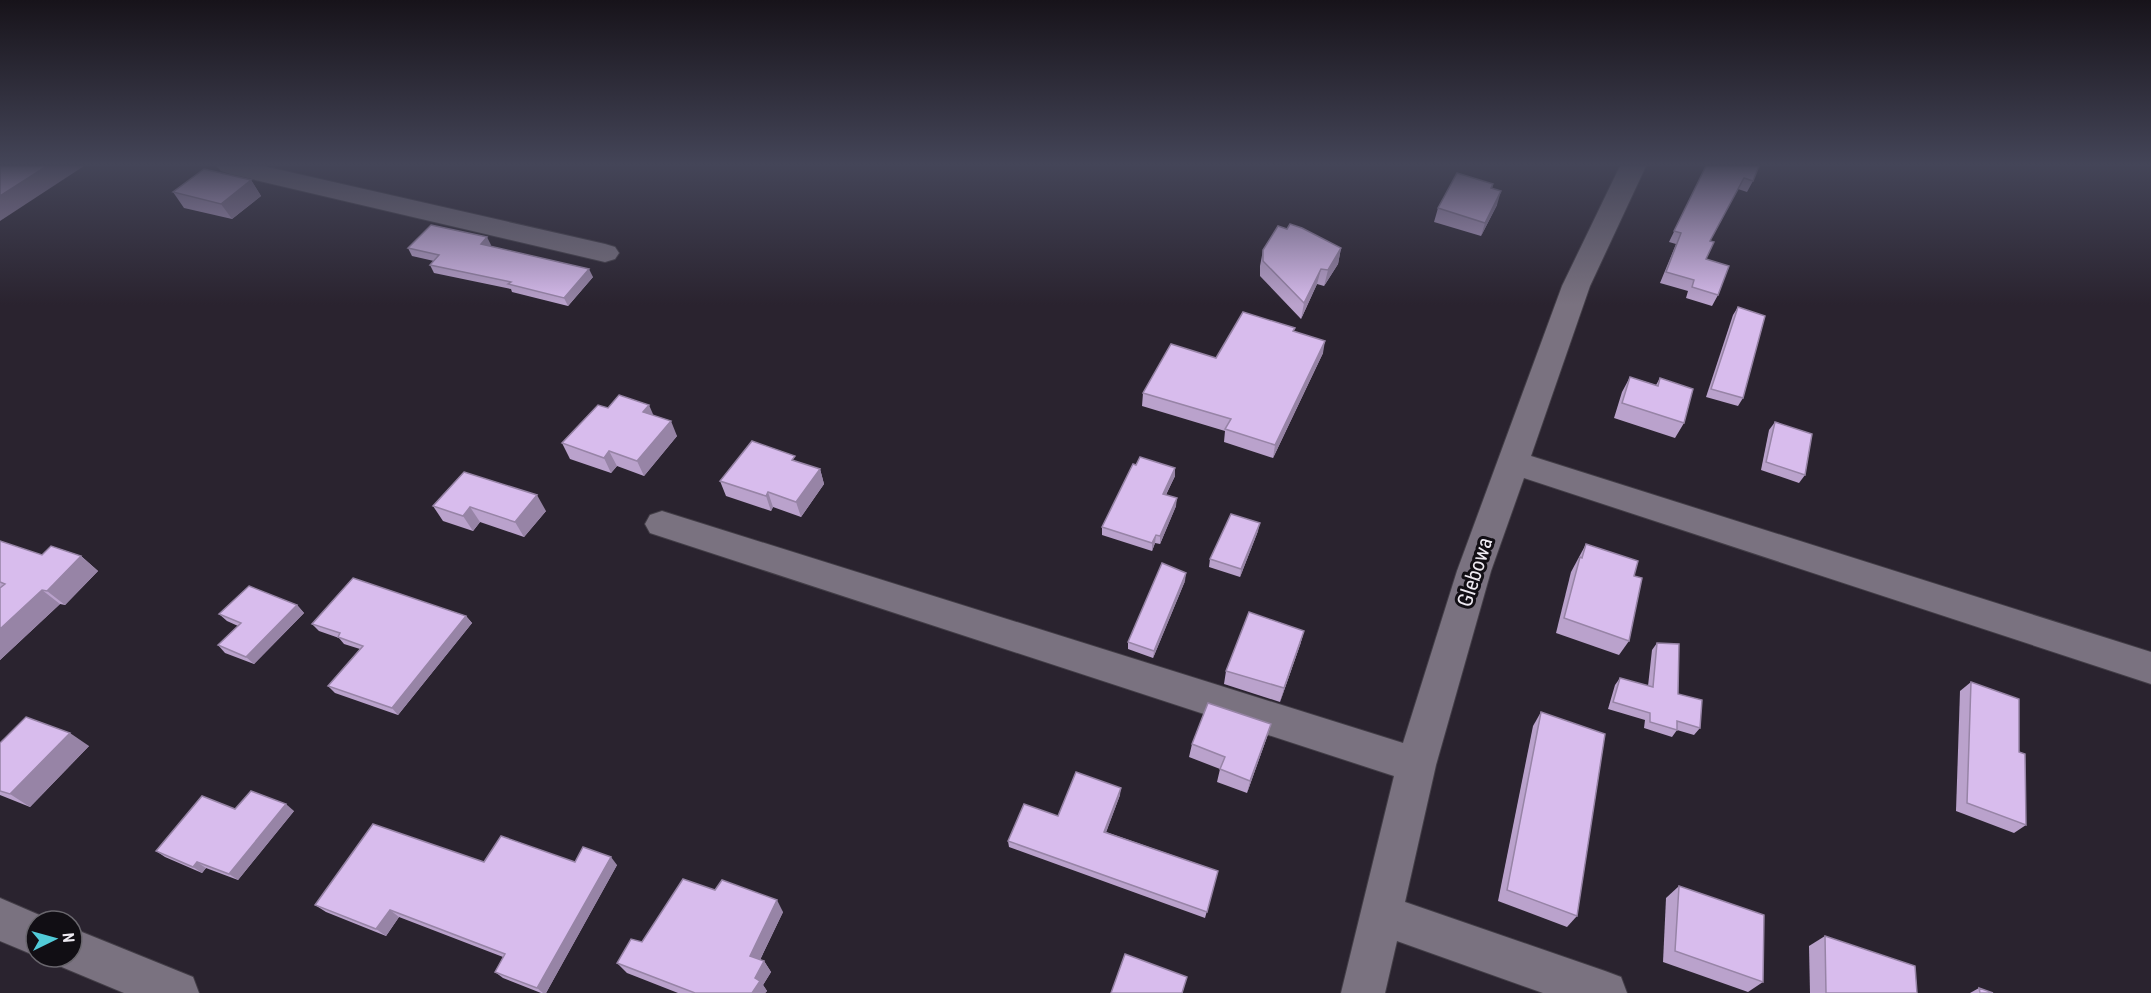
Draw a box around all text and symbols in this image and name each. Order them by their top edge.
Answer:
street label: Glebowa [1453,534,1497,610]
north arrow [24,909,84,969]
text: N [59,932,78,943]

